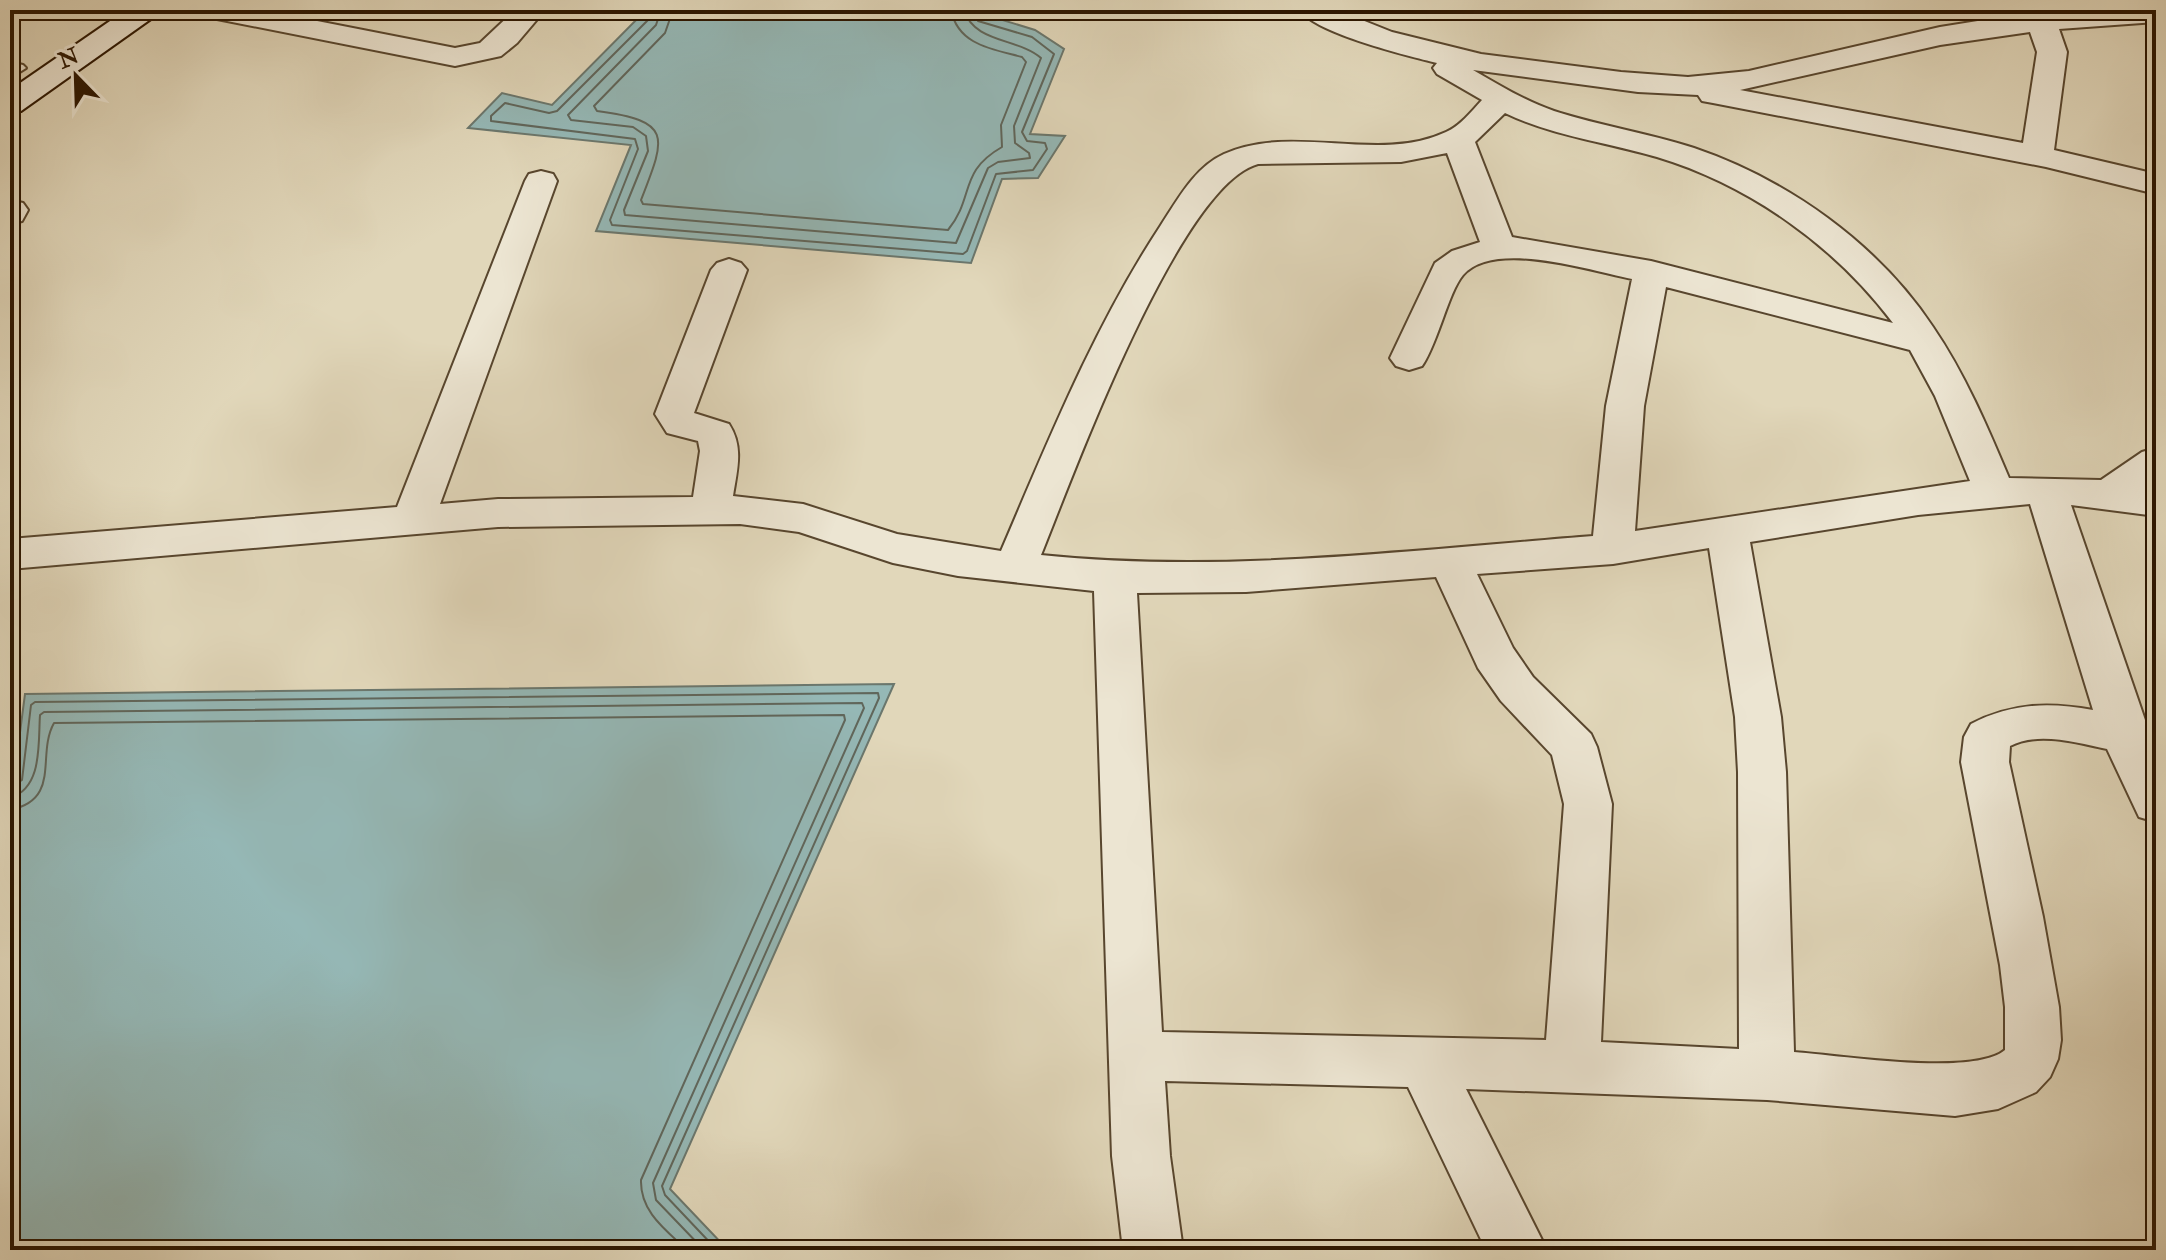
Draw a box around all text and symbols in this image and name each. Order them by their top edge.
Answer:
north arrow [36,36,116,116]
text: N [53,42,83,76]

